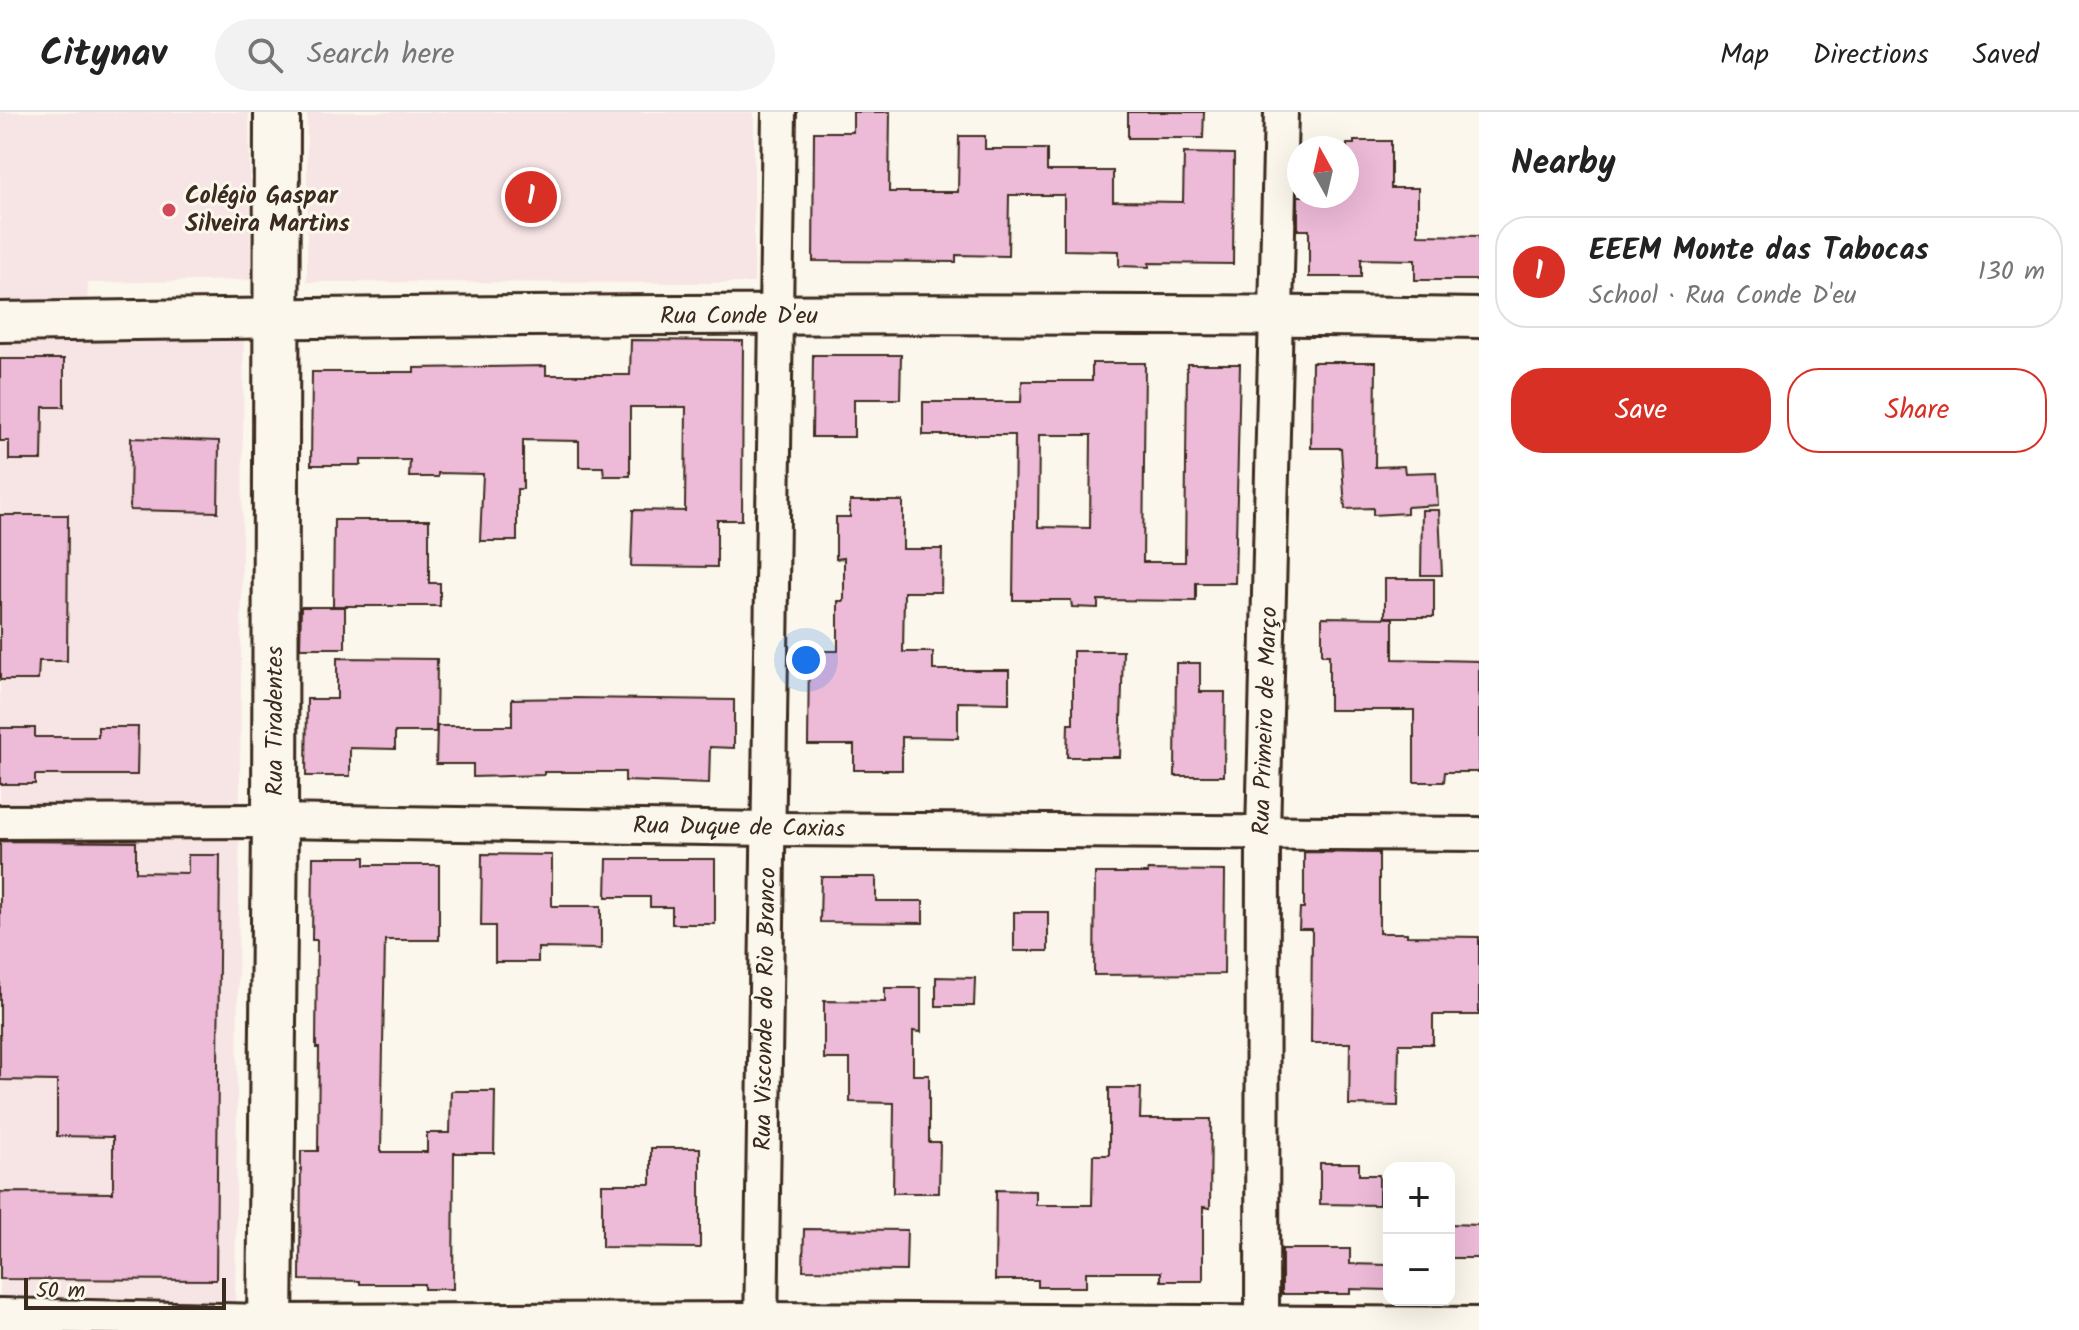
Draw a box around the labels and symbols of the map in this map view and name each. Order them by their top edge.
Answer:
north arrow [1287,136,1359,208]
pin: 1 [505,167,557,227]
place label: Colégio Gaspar Silveira Martins [185,177,350,244]
marker: Colégio Gaspar Silveira Martins [160,201,178,219]
street label: Rua Conde D'eu [660,297,819,336]
street label: Rua Primeiro de Março [1243,606,1289,836]
your location [786,640,826,680]
street label: Rua Tiradentes [256,646,295,796]
street label: Rua Duque de Caxias [633,807,845,849]
street label: Rua Visconde do Rio Branco [744,867,788,1151]
scale bar [24,1274,226,1310]

